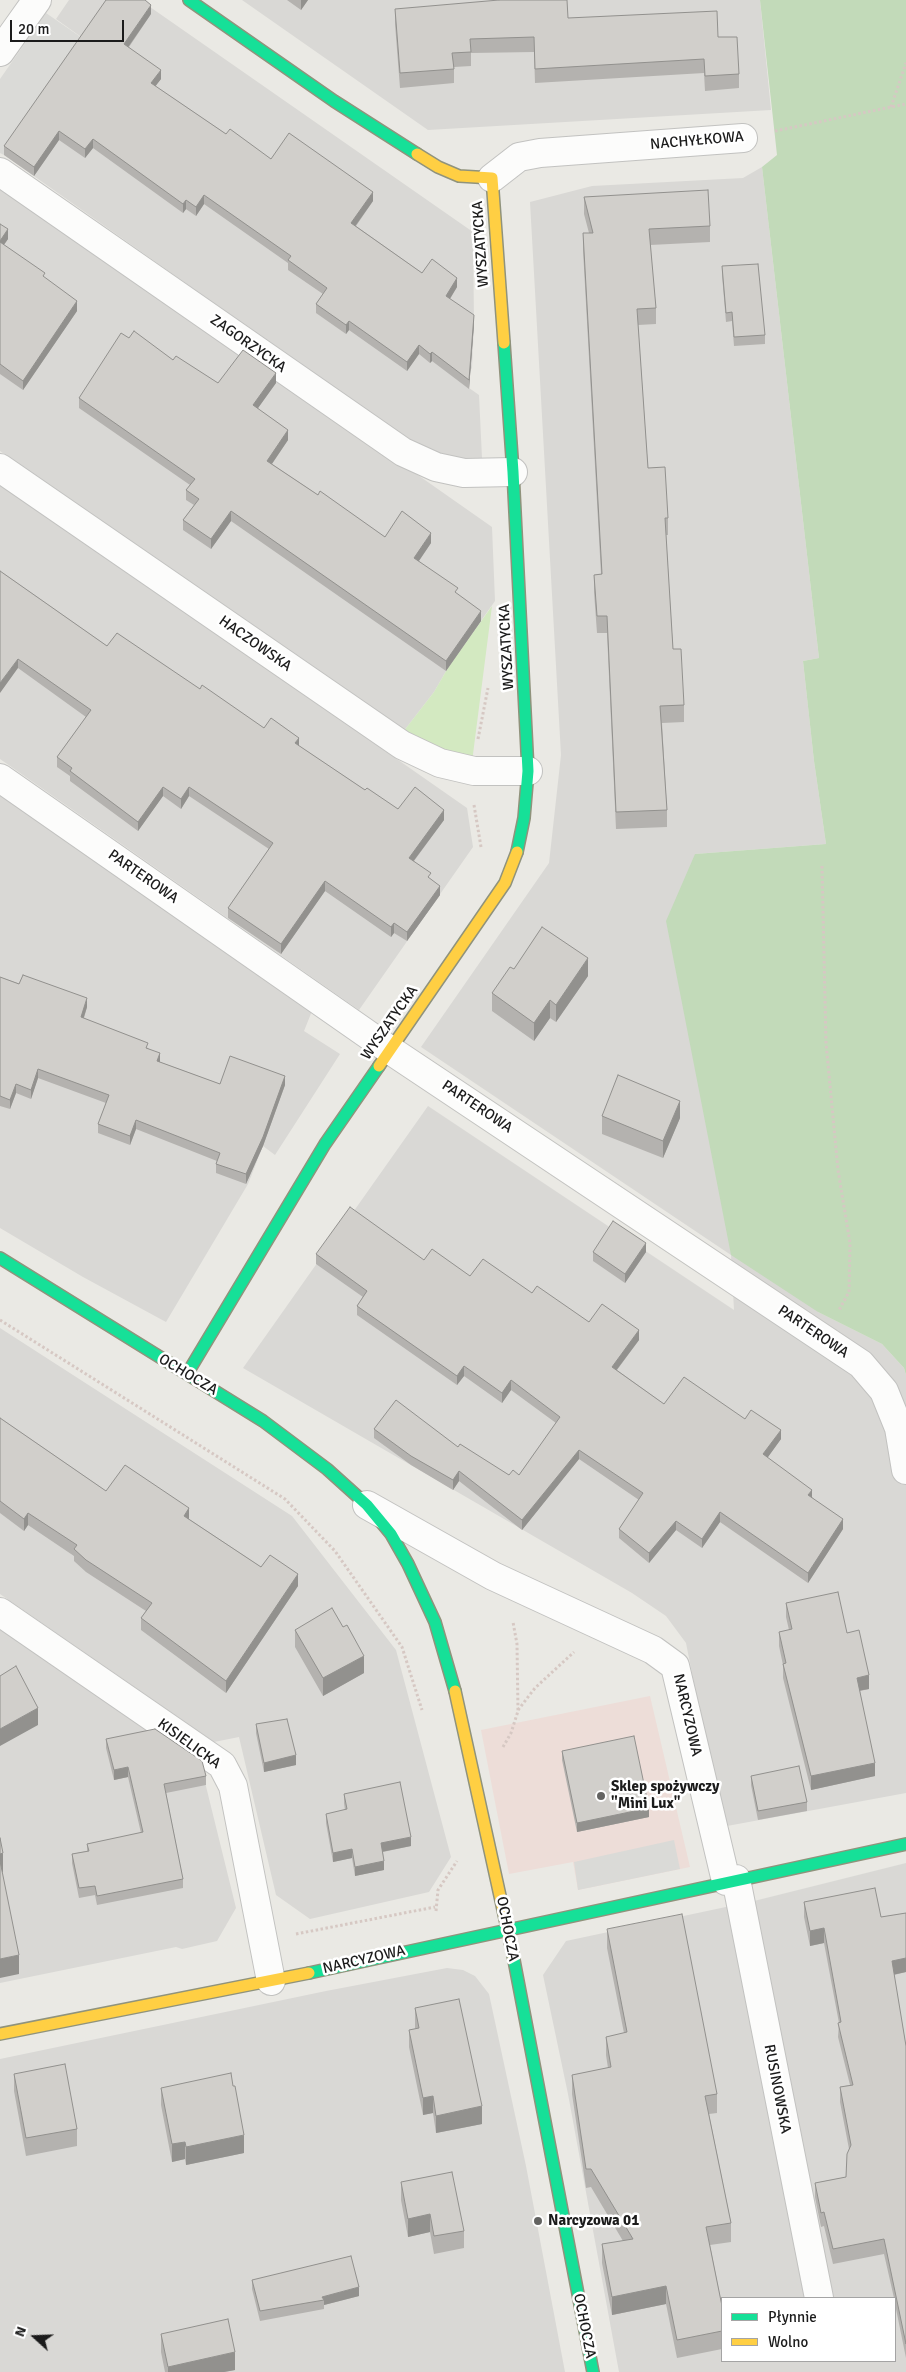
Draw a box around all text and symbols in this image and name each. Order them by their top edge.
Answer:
scale bar [12,10,126,42]
text: 20 m [18,20,49,38]
street label: NACHYŁKOWA [649,128,745,154]
street label: WYSZATYCKA [469,200,493,288]
street label: ZAGORZYCKA [206,311,290,377]
street label: WYSZATYCKA [496,603,518,691]
street label: HACZOWSKA [215,612,295,676]
street label: PARTEROWA [104,846,182,908]
street label: WYSZATYCKA [358,982,422,1064]
street label: PARTEROWA [438,1077,516,1137]
street label: PARTEROWA [774,1302,852,1362]
street label: OCHOCZA [155,1350,221,1400]
street label: NARCYZOWA [669,1672,705,1758]
street label: KISIELICKA [154,1715,224,1773]
place label: Sklep spożywczy "Mini Lux" [611,1778,720,1813]
marker: Sklep spożywczy "Mini Lux" [595,1790,607,1802]
street label: OCHOCZA [492,1895,522,1963]
street label: NARCYZOWA [321,1942,407,1978]
street label: RUSINOWSKA [760,2043,794,2135]
place label: Narcyzowa 01 [548,2212,639,2230]
marker: Narcyzowa 01 [532,2215,544,2227]
street label: OCHOCZA [569,2292,599,2360]
legend [721,2297,896,2362]
text: Płynnie [768,2308,817,2326]
north arrow [10,2312,60,2362]
text: N [11,2324,30,2339]
text: Wolno [768,2333,808,2351]

